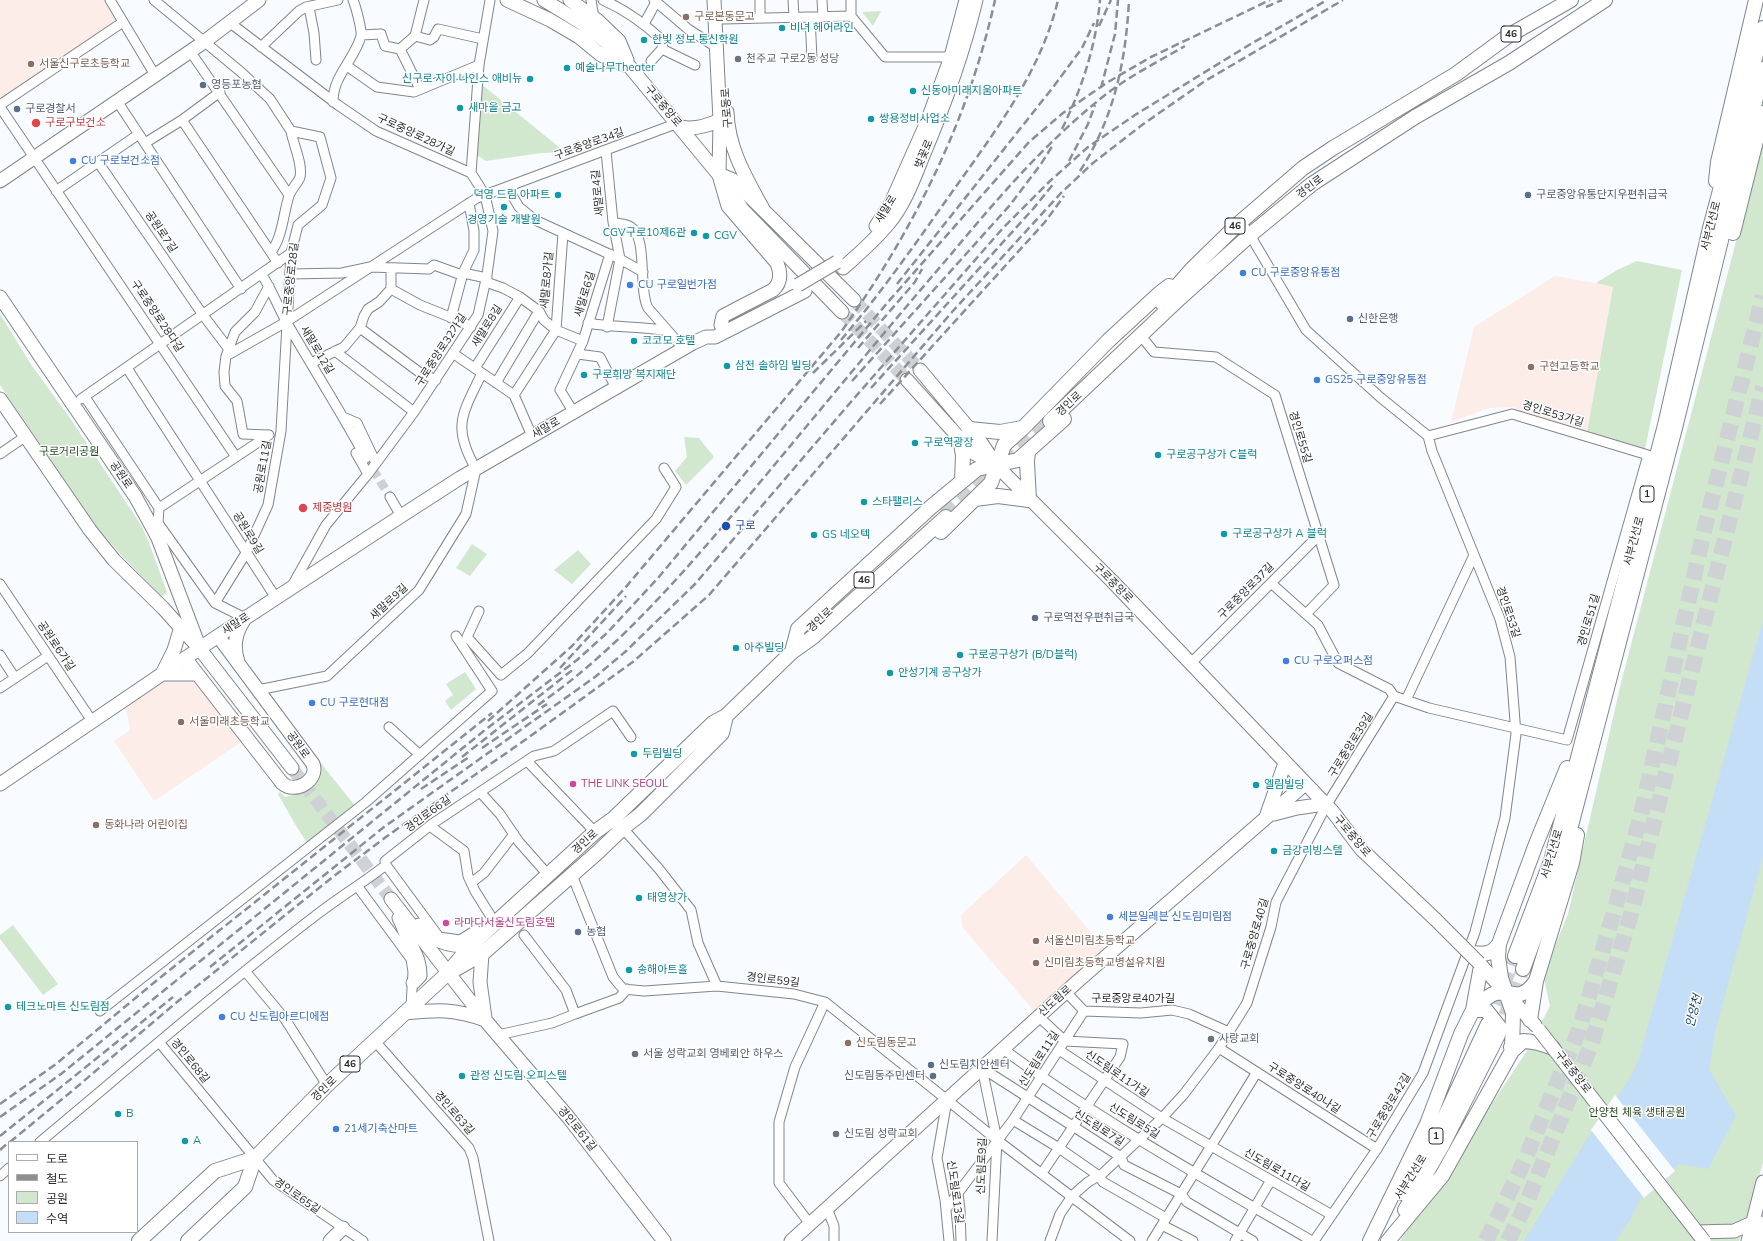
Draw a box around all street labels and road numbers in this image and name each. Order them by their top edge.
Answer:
road number: 46 [1501,26,1521,42]
street label: 구로중앙로 [642,82,684,130]
street label: 구로동로 [719,87,735,129]
street label: 구로중앙로28가길 [375,111,457,159]
street label: 구로중앙로34길 [552,125,626,163]
street label: 벚꽃로 [912,137,936,171]
street label: 새말로4길 [589,169,607,217]
street label: 경인로 [1294,173,1326,201]
street label: 새말로 [872,193,900,225]
street label: 서부간선로 [1698,200,1724,252]
street label: 공원로7길 [142,209,180,255]
road number: 46 [1225,218,1245,234]
street label: 구로중앙로28길 [281,242,301,316]
street label: 새말로8가길 [538,251,556,309]
street label: 새말로6길 [572,270,598,318]
street label: 구로중앙로28다길 [128,277,186,355]
street label: 새말로8길 [469,303,505,349]
street label: 구로중앙로32가길 [413,311,469,389]
street label: 새말로12길 [298,324,336,376]
street label: 경인로 [1053,389,1085,419]
street label: 경인로53가길 [1521,398,1585,430]
street label: 경인로55길 [1286,409,1314,465]
street label: 새말로 [530,415,562,441]
street label: 공원로11길 [252,439,274,495]
street label: 공원로 [107,459,135,491]
road number: 1 [1640,486,1654,502]
street label: 공원로9길 [230,510,266,556]
street label: 서부간선로 [1621,515,1647,567]
street label: 구로중앙로 [1090,560,1136,606]
street label: 구로중앙로37길 [1215,560,1277,622]
road number: 46 [854,572,874,588]
street label: 새말로9길 [367,581,411,623]
street label: 경인로53길 [1493,584,1523,640]
street label: 경인로51길 [1575,592,1603,648]
street label: 경인로 [804,605,836,635]
street label: 새말로 [220,610,252,638]
street label: 공원로6가길 [35,619,77,673]
street label: 구로중앙로39길 [1326,710,1376,780]
street label: 공원로 [284,729,312,761]
street label: 경인로66길 [402,793,454,835]
street label: 구로중앙로 [1331,812,1373,860]
street label: 경인로 [569,827,601,857]
street label: 서부간선로 [1538,828,1566,880]
street label: 구로중앙로40길 [1238,897,1272,971]
street label: 경인로59길 [746,970,800,990]
street label: 신도림로 [1036,983,1074,1019]
street label: 구로중앙로40가길 [1091,992,1175,1006]
street label: 신도림로11길 [1016,1029,1062,1089]
street label: 경인로68길 [168,1036,212,1086]
street label: 신도림로11가길 [1083,1048,1151,1100]
street label: 구로중앙로 [1552,1048,1594,1096]
road number: 46 [340,1056,360,1072]
street label: 구로중앙로40나길 [1265,1060,1343,1116]
street label: 구로중앙로42길 [1364,1071,1414,1141]
street label: 경인로 [308,1074,340,1104]
street label: 경인로63길 [431,1088,477,1138]
street label: 신도림로5길 [1106,1100,1162,1142]
street label: 경인로61길 [555,1104,599,1154]
street label: 신도림로7길 [1071,1107,1127,1149]
road number: 1 [1429,1128,1443,1144]
street label: 신도림로9길 [974,1137,990,1195]
street label: 신도림로11다길 [1242,1146,1312,1194]
street label: 서부간선로 [1392,1152,1430,1202]
street label: 신도림로13길 [944,1159,966,1225]
street label: 경인로65길 [271,1175,323,1217]

